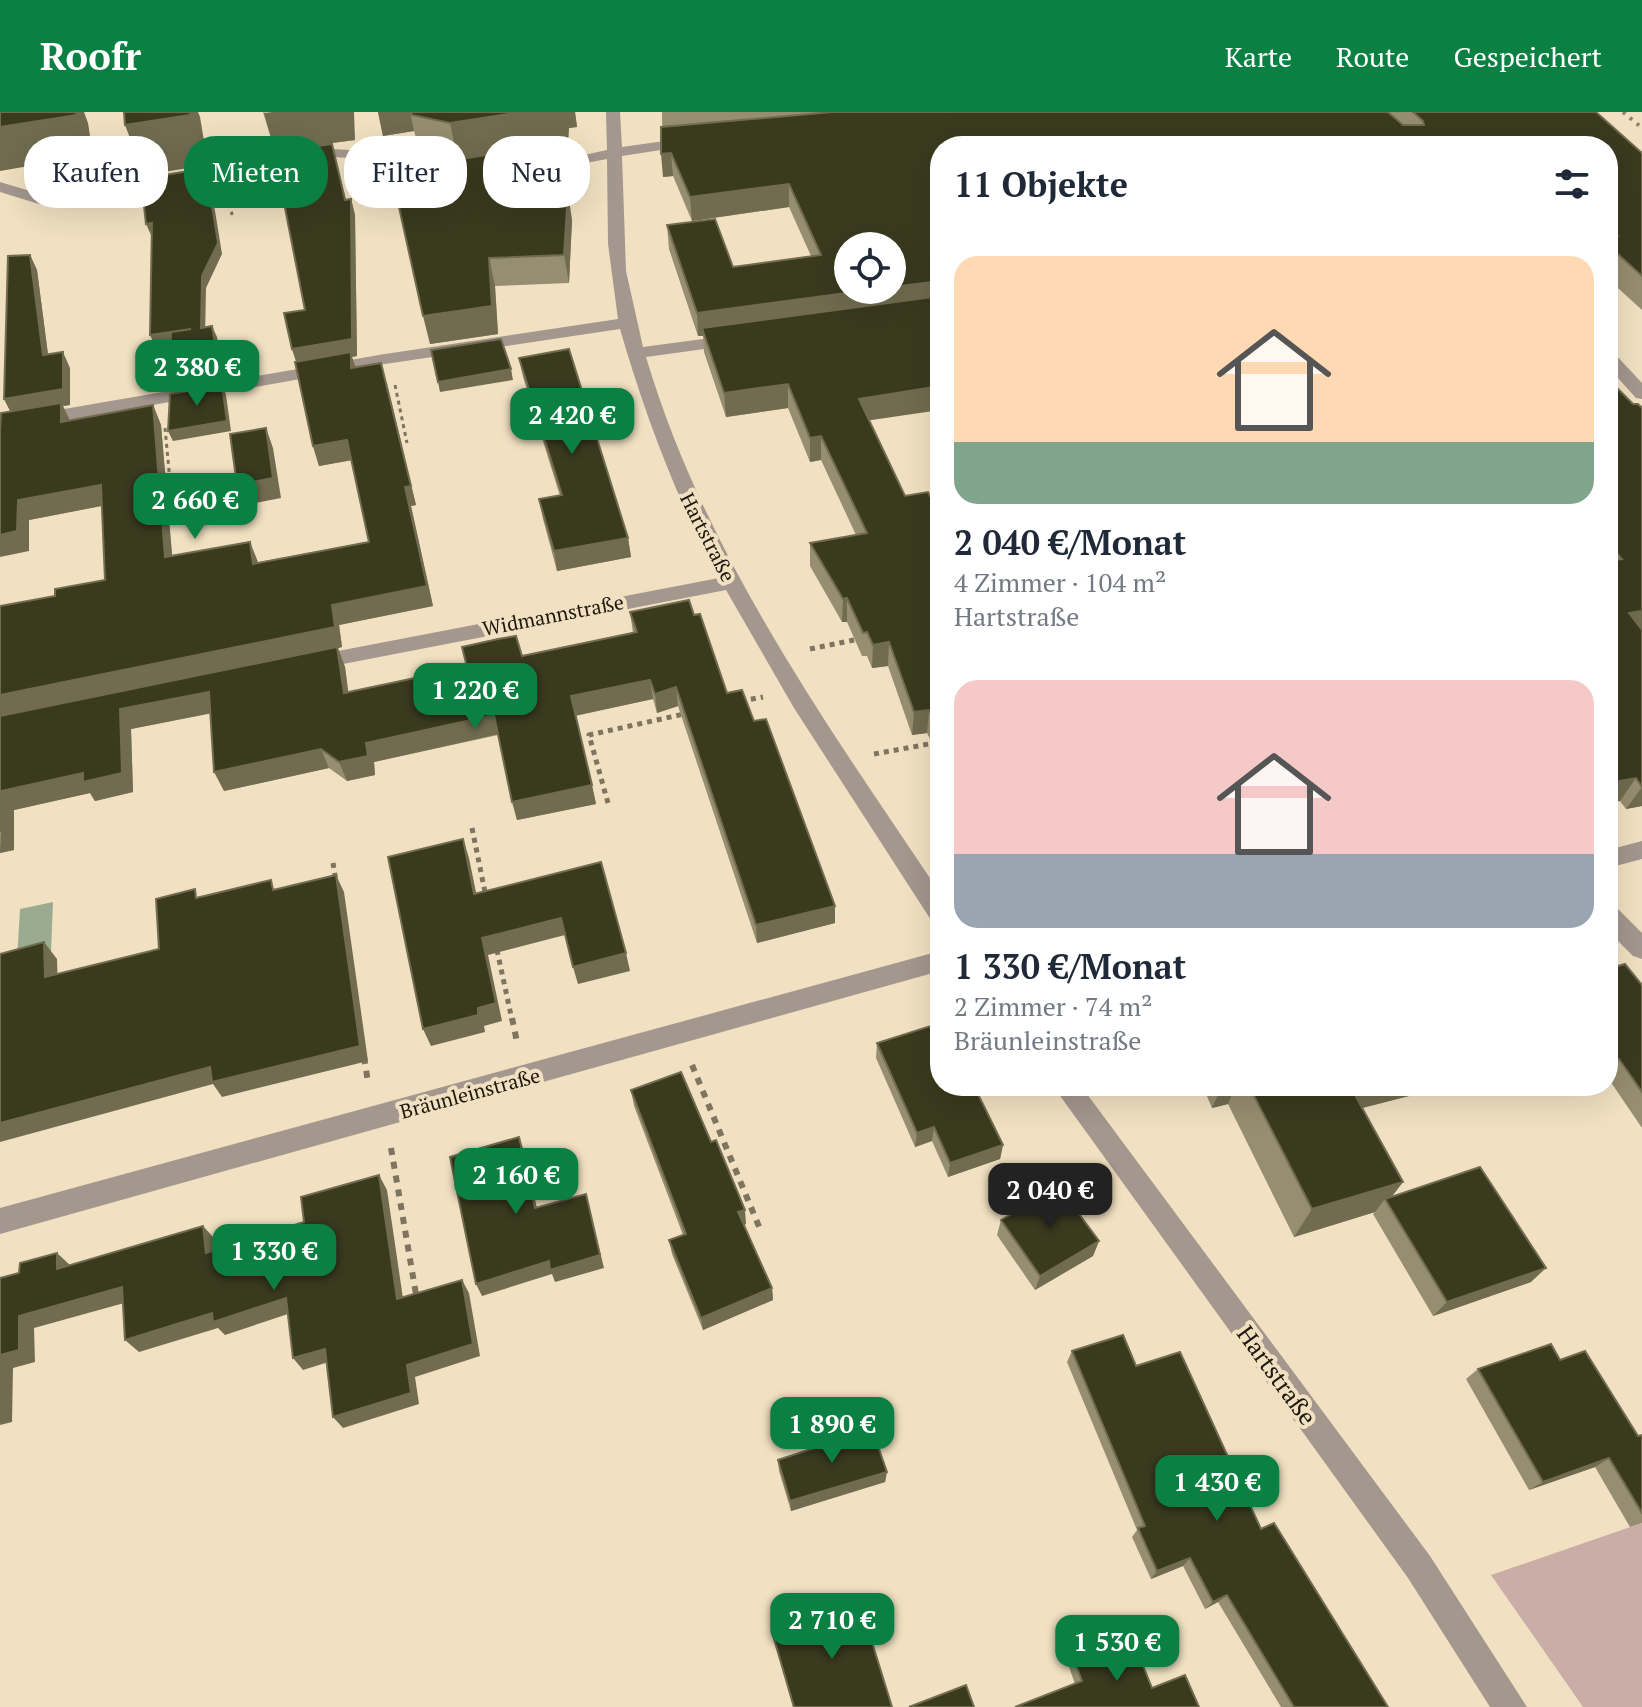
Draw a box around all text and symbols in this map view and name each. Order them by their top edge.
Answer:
text: Roofr [40,31,141,81]
text: Karte [1225,38,1292,75]
text: Route [1336,38,1409,75]
text: Gespeichert [1453,38,1602,75]
chip: Kaufen [24,136,168,208]
chip: Mieten [184,136,328,208]
chip: Filter [344,136,467,208]
chip: Neu [483,136,590,208]
text: 11 Objekte [954,162,1128,207]
icon: filters [1550,162,1594,206]
map controls [834,232,906,304]
button: locate [834,232,906,304]
icon: home [1202,308,1346,452]
pin: 2 380 € [123,340,271,408]
text: 2 380 € [153,349,241,383]
pin: 2 420 € [498,388,646,456]
text: 2 420 € [528,397,616,431]
pin: 2 660 € [121,473,269,541]
text: 2 660 € [151,482,239,516]
street label: Hartstraße [674,488,742,586]
text: 2 040 €/Monat [954,520,1186,565]
text: 4 Zimmer · 104 m² [954,565,1166,599]
street label: Widmannstraße [480,588,626,642]
text: Hartstraße [954,599,1079,633]
pin: 1 220 € [401,663,549,731]
text: 1 220 € [431,672,519,706]
icon: home [1202,732,1346,876]
text: 1 330 €/Monat [954,944,1186,989]
text: 2 Zimmer · 74 m² [954,989,1152,1023]
text: Bräunleinstraße [954,1023,1141,1057]
street label: Bräunleinstraße [397,1061,543,1125]
pin: 2 160 € [442,1148,590,1216]
text: 2 160 € [472,1157,560,1191]
pin: 2 040 € [976,1163,1124,1231]
text: 2 040 € [1006,1172,1094,1206]
pin: 1 330 € [200,1224,348,1292]
text: 1 330 € [230,1233,318,1267]
street label: Hartstraße [1230,1319,1324,1431]
pin: 1 890 € [758,1397,906,1465]
text: 1 890 € [788,1406,876,1440]
pin: 1 430 € [1143,1455,1291,1523]
text: 1 430 € [1173,1464,1261,1498]
pin: 2 710 € [758,1593,906,1661]
text: 2 710 € [788,1602,876,1636]
pin: 1 530 € [1043,1615,1191,1683]
text: 1 530 € [1073,1624,1161,1658]

